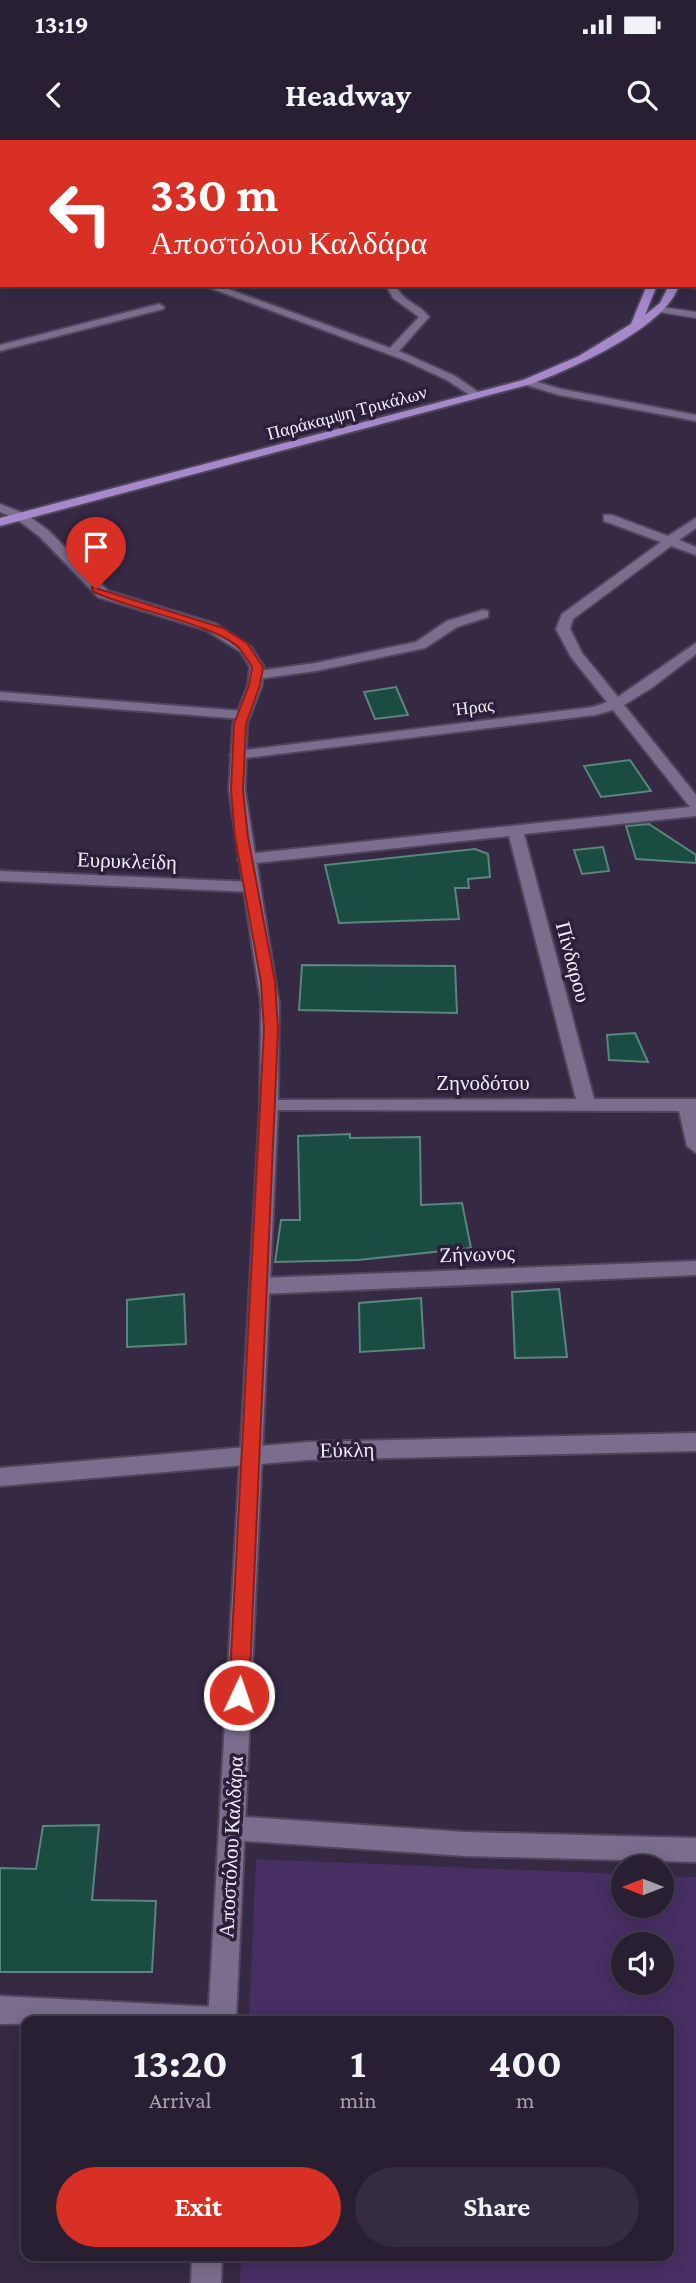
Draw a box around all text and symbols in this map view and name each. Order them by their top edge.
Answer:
text: 13:19 [35,10,89,39]
icon: back [35,76,73,114]
icon: search [623,76,661,114]
text: Headway [285,77,411,113]
text: 330 m [150,167,278,222]
icon: left [35,168,126,259]
text: Αποστόλου Καλδάρα [150,225,427,261]
street label: Παράκαμψη Τρικάλων [265,382,429,444]
pin [66,517,126,589]
icon: arrive [77,528,115,566]
street label: Ήρας [452,695,495,719]
street label: Ευρυκλείδη [77,847,177,875]
street label: Πίνδαρου [551,919,595,1005]
street label: Ζηνοδότου [436,1071,530,1095]
street label: Ζήνωνος [439,1241,516,1267]
street label: Εύκλη [319,1438,375,1462]
position arrow [202,1658,276,1732]
street label: Αποστόλου Καλδάρα [214,1756,248,1938]
north arrow [611,1855,674,1918]
map controls [611,1855,674,1995]
button: sound [611,1932,674,1995]
text: 13:20 [133,2039,228,2086]
text: 1 [350,2039,366,2086]
text: 400 [488,2039,562,2086]
text: Arrival [149,2087,212,2113]
text: min [340,2087,377,2113]
text: m [516,2087,534,2113]
button: Exit [56,2167,341,2247]
button: Share [355,2167,639,2247]

